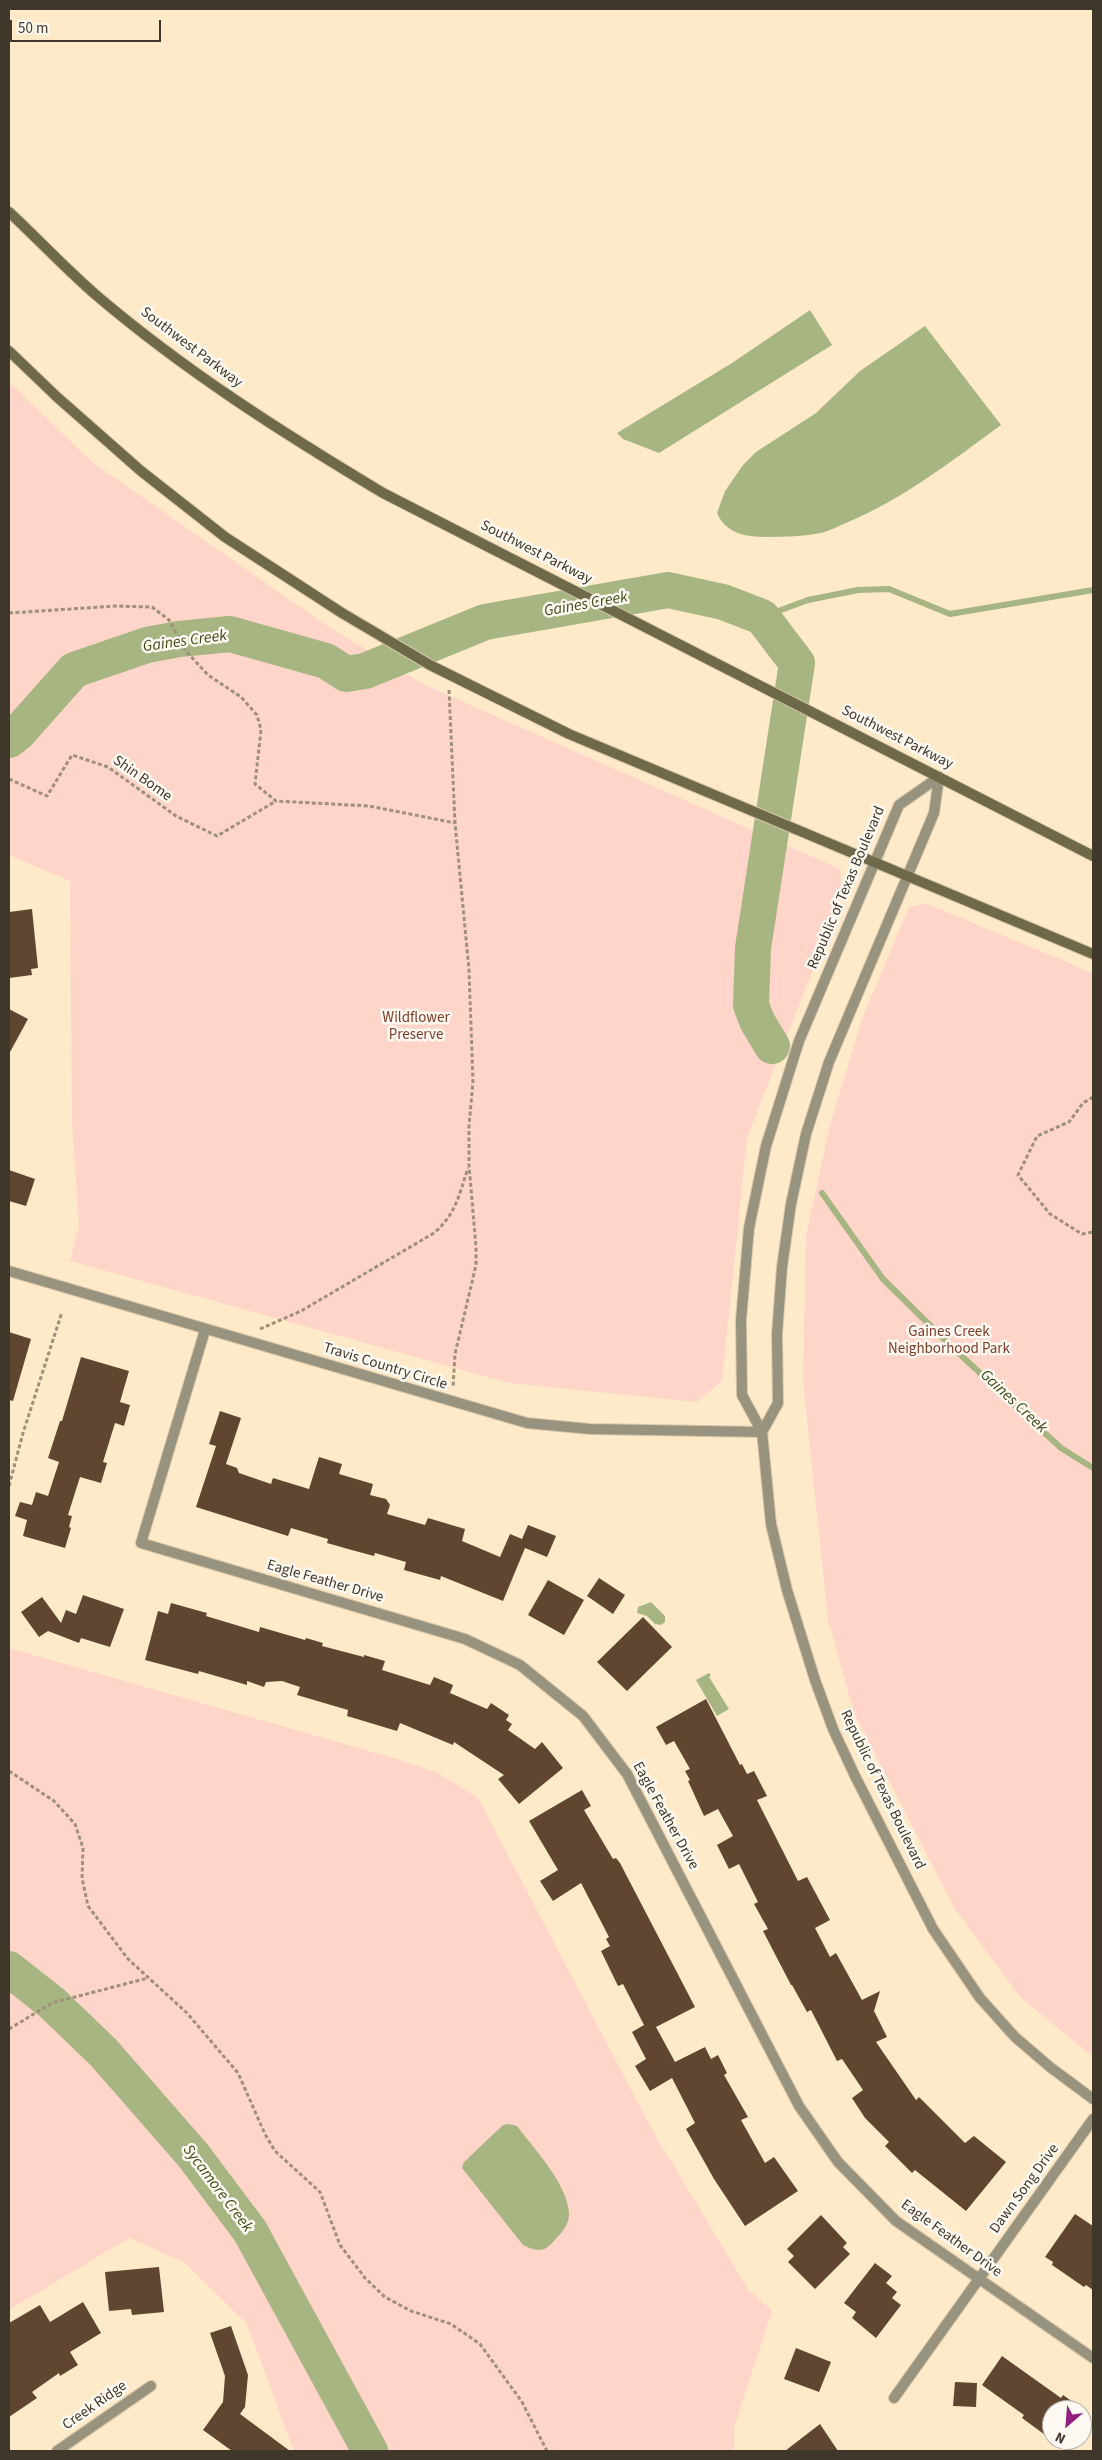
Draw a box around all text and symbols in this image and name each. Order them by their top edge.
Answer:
scale bar [12,10,164,42]
text: 50 m [18,18,48,39]
street label: Southwest Parkway [136,304,246,392]
street label: Southwest Parkway [477,517,595,589]
water label: Gaines Creek [543,588,629,622]
water label: Gaines Creek [142,627,228,657]
street label: Southwest Parkway [838,702,956,774]
street label: Shin Bome [109,752,175,806]
street label: Republic of Texas Boulevard [804,804,890,972]
park label: Wildflower Preserve [382,1010,450,1045]
park label: Gaines Creek Neighborhood Park [888,1324,1010,1359]
street label: Travis Country Circle [321,1340,449,1394]
water label: Gaines Creek [976,1366,1050,1438]
street label: Eagle Feather Drive [265,1557,385,1607]
street label: Republic of Texas Boulevard [835,1707,929,1873]
street label: Eagle Feather Drive [628,1759,702,1873]
water label: Sycamore Creek [178,2141,256,2237]
street label: Dawn Song Drive [987,2141,1063,2237]
street label: Eagle Feather Drive [897,2196,1005,2282]
street label: Creek Ridge [59,2377,131,2435]
north arrow [1042,2400,1092,2450]
text: N [1052,2426,1069,2448]

